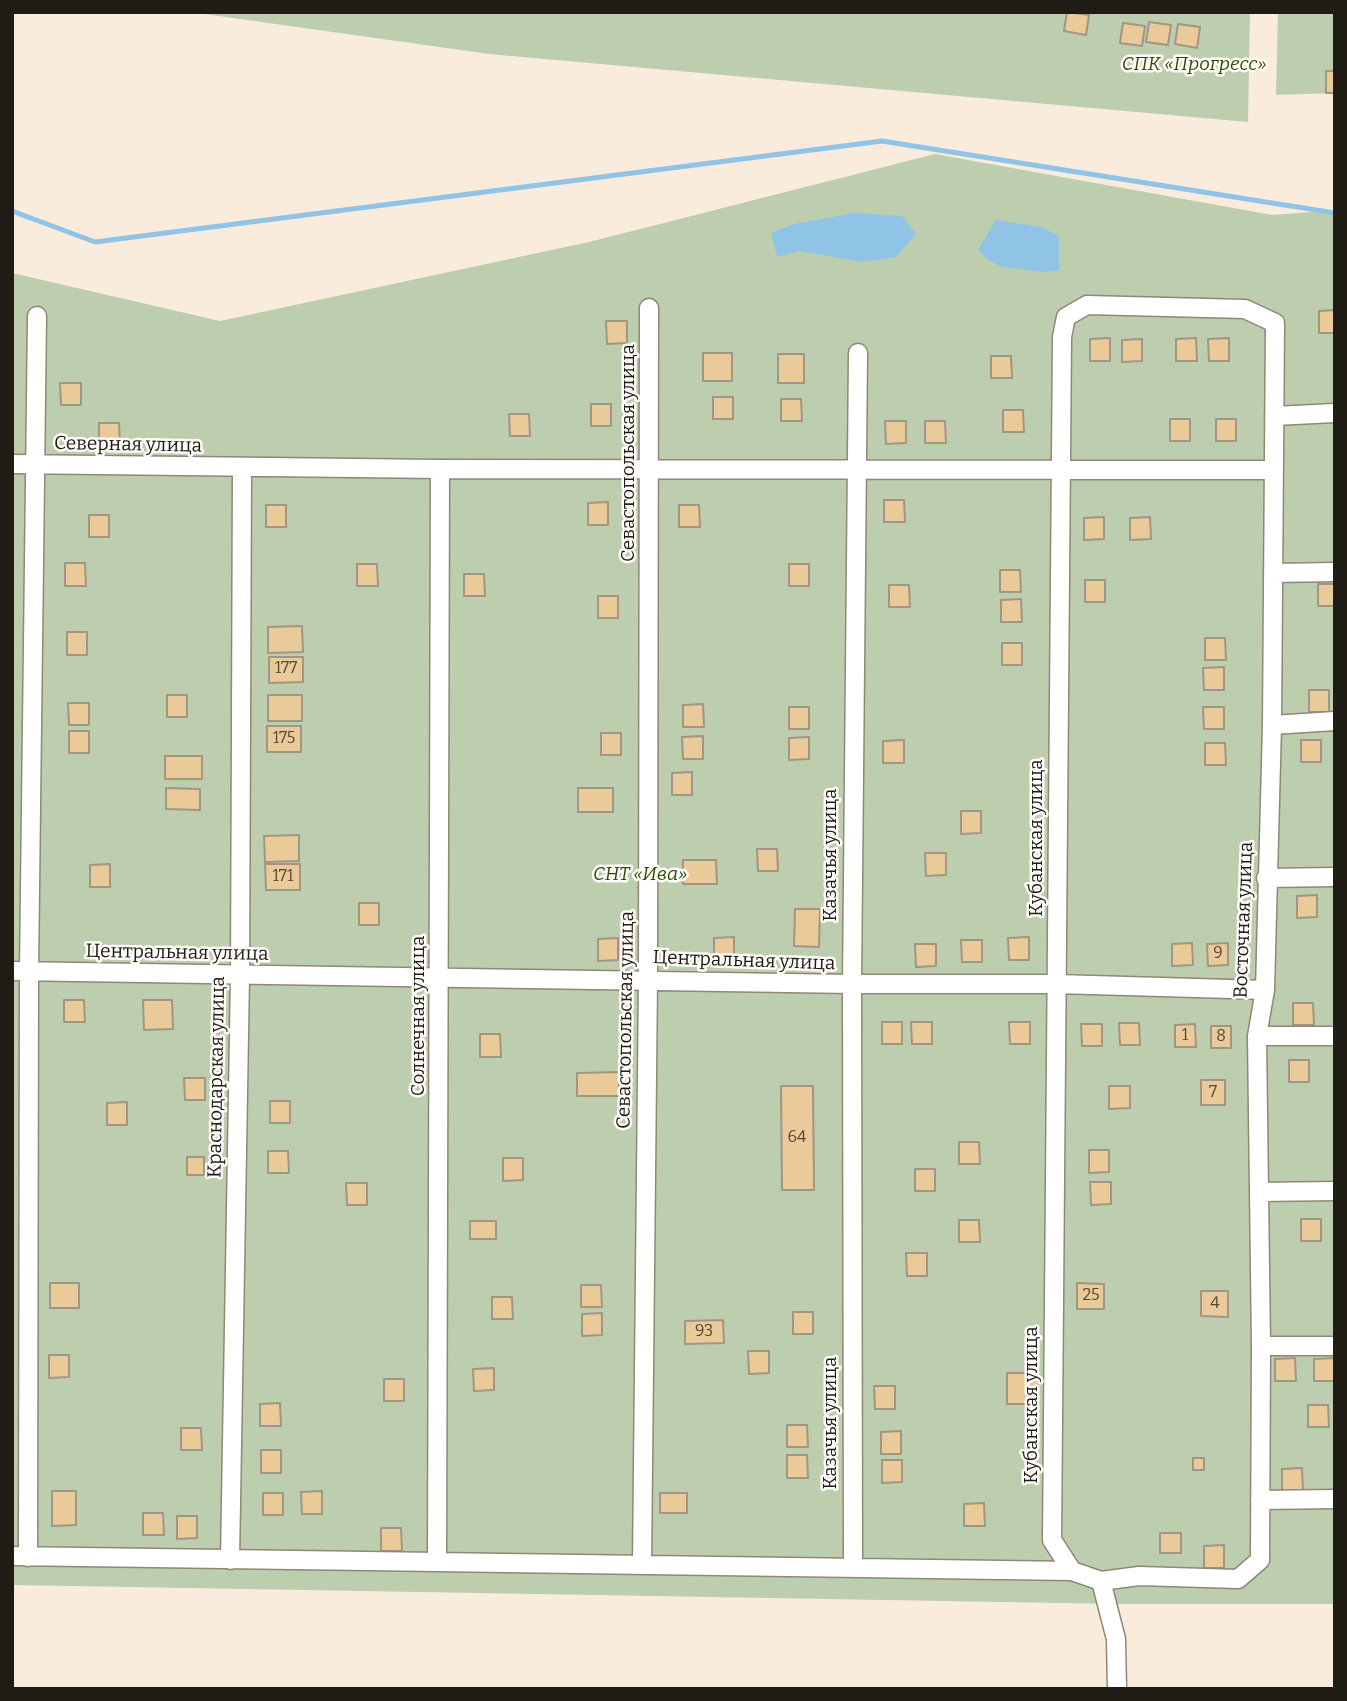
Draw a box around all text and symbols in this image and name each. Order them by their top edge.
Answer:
park label: СПК «Прогресс» [1122,54,1266,76]
street label: Севастопольская улица [618,344,640,562]
street label: Северная улица [54,432,202,458]
house number: 177 [275,659,297,679]
house number: 175 [273,729,295,749]
street label: Кубанская улица [1026,759,1048,917]
street label: Казачья улица [820,789,842,921]
street label: Восточная улица [1230,841,1258,999]
park label: СНТ «Ива» [593,864,687,886]
house number: 171 [273,867,293,887]
street label: Севастопольская улица [613,911,639,1129]
street label: Солнечная улица [408,936,430,1096]
street label: Центральная улица [85,940,269,966]
house number: 9 [1213,944,1223,964]
street label: Центральная улица [652,946,836,976]
street label: Краснодарская улица [204,976,230,1178]
house number: 1 [1182,1026,1188,1046]
house number: 8 [1216,1027,1226,1047]
house number: 7 [1209,1083,1217,1103]
house number: 64 [788,1128,806,1148]
house number: 25 [1082,1286,1100,1306]
house number: 4 [1210,1294,1220,1314]
house number: 93 [695,1322,713,1342]
street label: Кубанская улица [1021,1326,1043,1484]
street label: Казачья улица [820,1357,842,1489]

